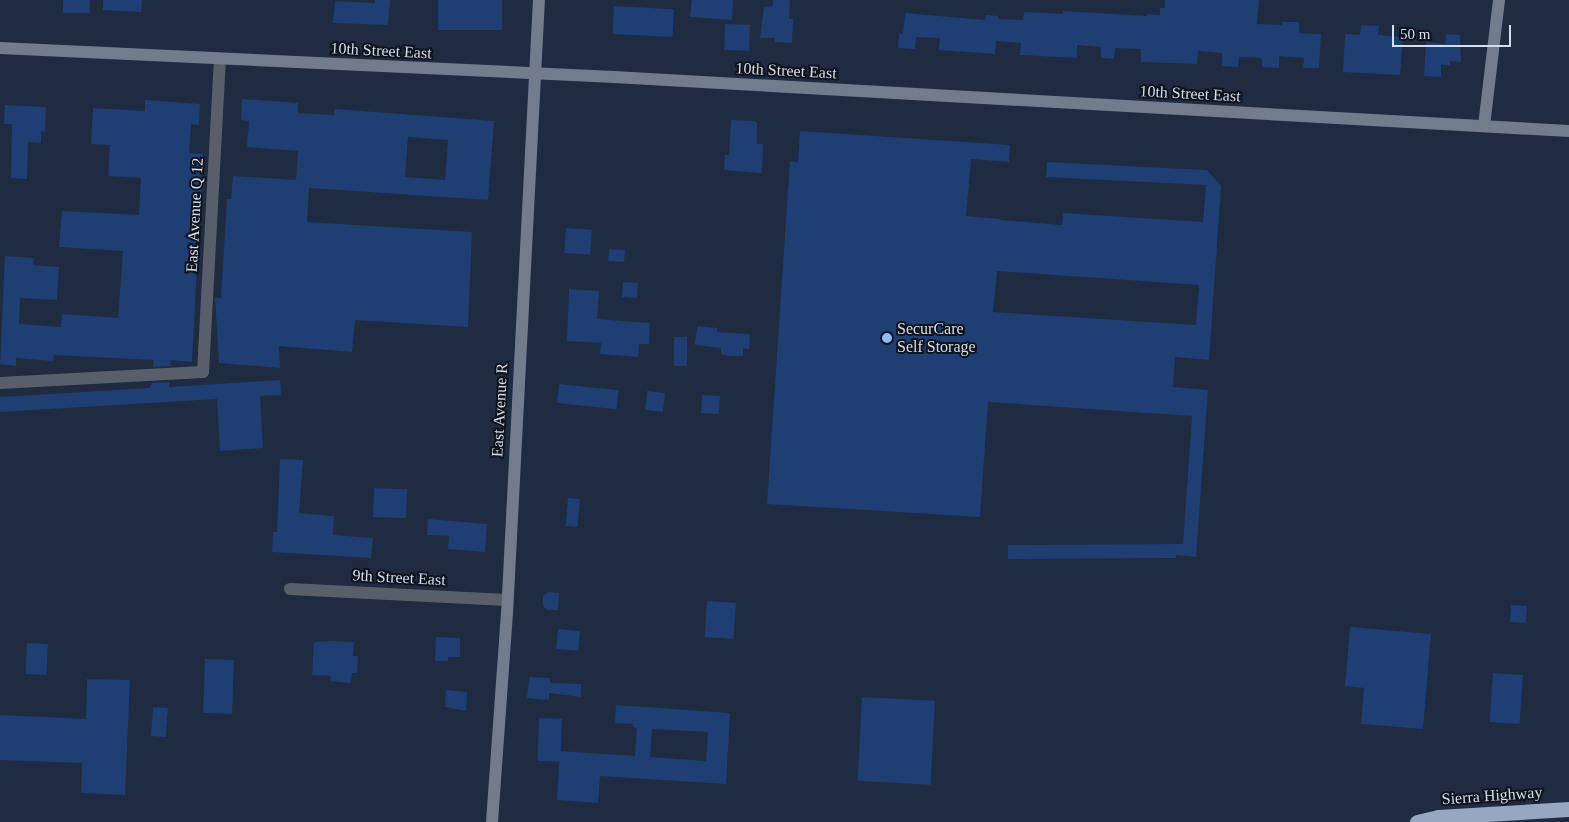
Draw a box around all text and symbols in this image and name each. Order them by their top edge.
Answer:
scale bar [1394,15,1513,47]
text: 50 m [1400,26,1430,42]
street label: 10th Street East [330,39,432,63]
street label: 10th Street East [735,59,837,83]
street label: 10th Street East [1139,82,1241,106]
street label: East Avenue Q 12 [182,157,208,273]
place label: SecurCare Self Storage [897,319,976,357]
marker: SecurCare Self Storage [881,332,893,344]
street label: East Avenue R [488,362,512,458]
street label: 9th Street East [352,566,446,590]
street label: Sierra Highway [1441,783,1543,809]

